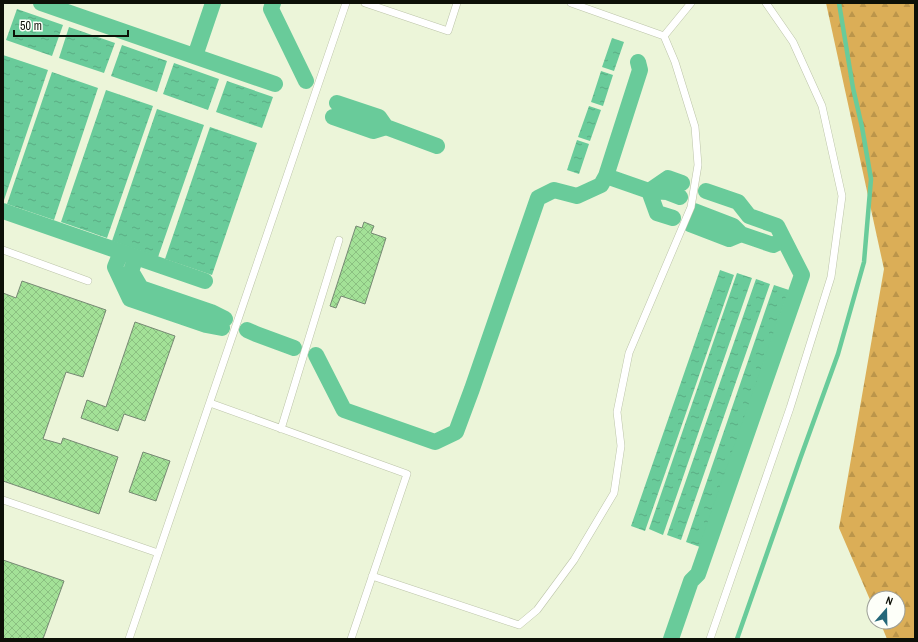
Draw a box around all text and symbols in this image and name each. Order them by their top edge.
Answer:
scale bar [14,12,128,38]
text: 50 m [20,18,42,34]
north arrow [866,590,906,630]
text: N [884,593,895,608]

